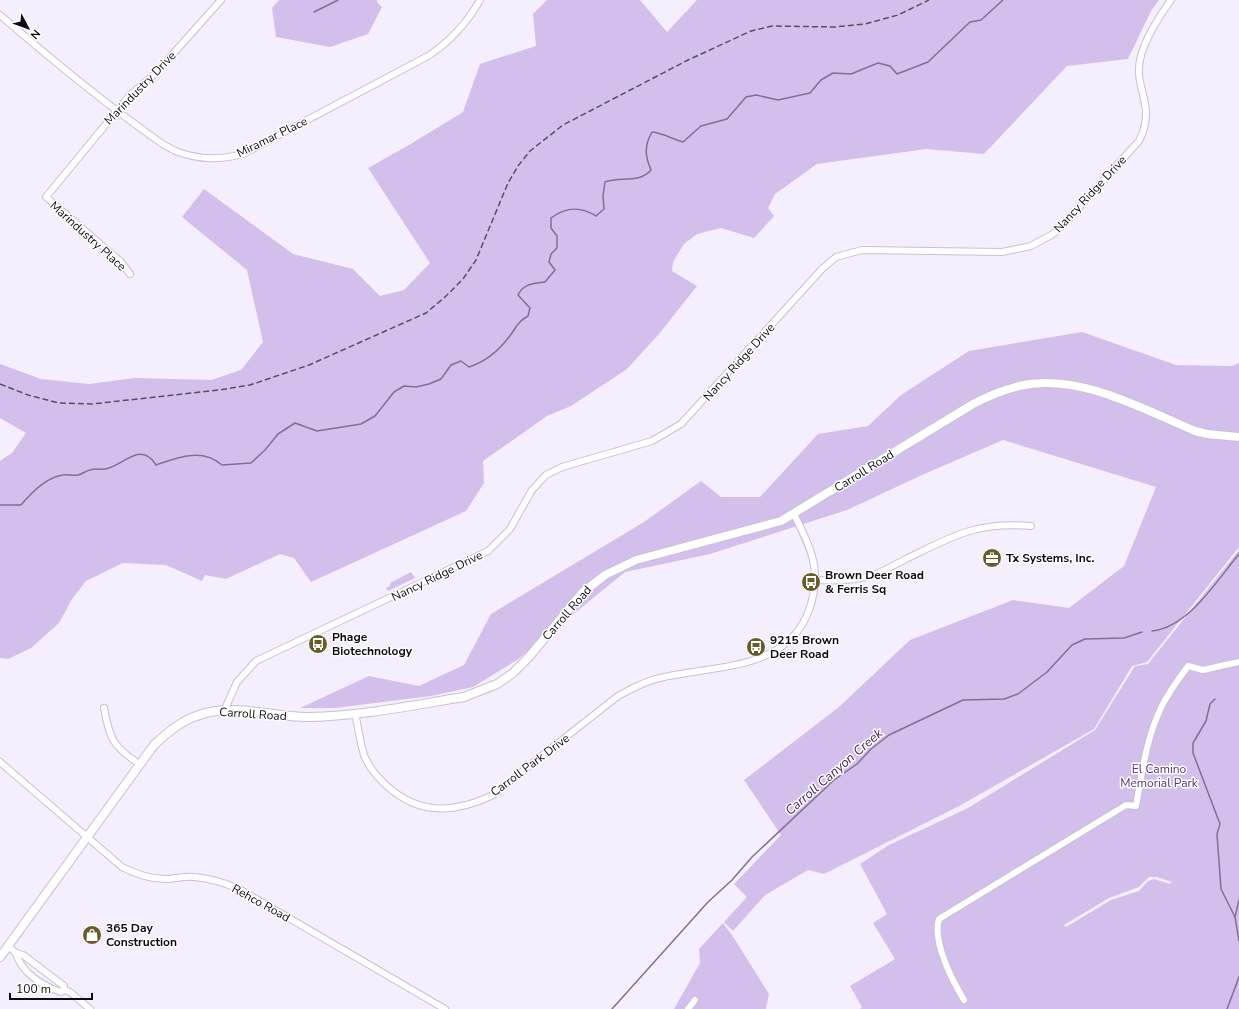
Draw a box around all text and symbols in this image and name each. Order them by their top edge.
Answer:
north arrow [8,8,48,48]
text: N [27,26,44,42]
street label: Marindustry Drive [101,48,179,128]
street label: Miramar Place [234,113,310,161]
street label: Nancy Ridge Drive [1050,152,1130,236]
street label: Marindustry Place [46,197,130,275]
street label: Nancy Ridge Drive [700,320,778,404]
street label: Carroll Road [831,446,897,496]
street label: Nancy Ridge Drive [389,547,485,605]
office icon: Tx Systems, Inc. [981,547,1003,569]
place label: Tx Systems, Inc. [1006,550,1095,566]
place label: Brown Deer Road & Ferris Sq [825,567,924,597]
bus stop icon: Brown Deer Road & Ferris Sq [800,571,822,593]
street label: Carroll Road [539,582,595,644]
place label: Phage Biotechnology [332,629,413,659]
place label: 9215 Brown Deer Road [770,632,839,662]
bus stop icon: Phage Biotechnology [307,633,329,655]
bus stop icon: 9215 Brown Deer Road [745,636,767,658]
street label: Carroll Road [219,704,287,724]
water label: Carroll Canyon Creek [781,724,887,819]
street label: Carroll Park Drive [487,730,573,800]
park label: El Camino Memorial Park [1120,761,1199,791]
street label: Rehco Road [229,880,293,926]
place label: 365 Day Construction [106,920,177,950]
shop icon: 365 Day Construction [81,924,103,946]
scale bar [10,975,92,1001]
text: 100 m [16,981,51,997]

